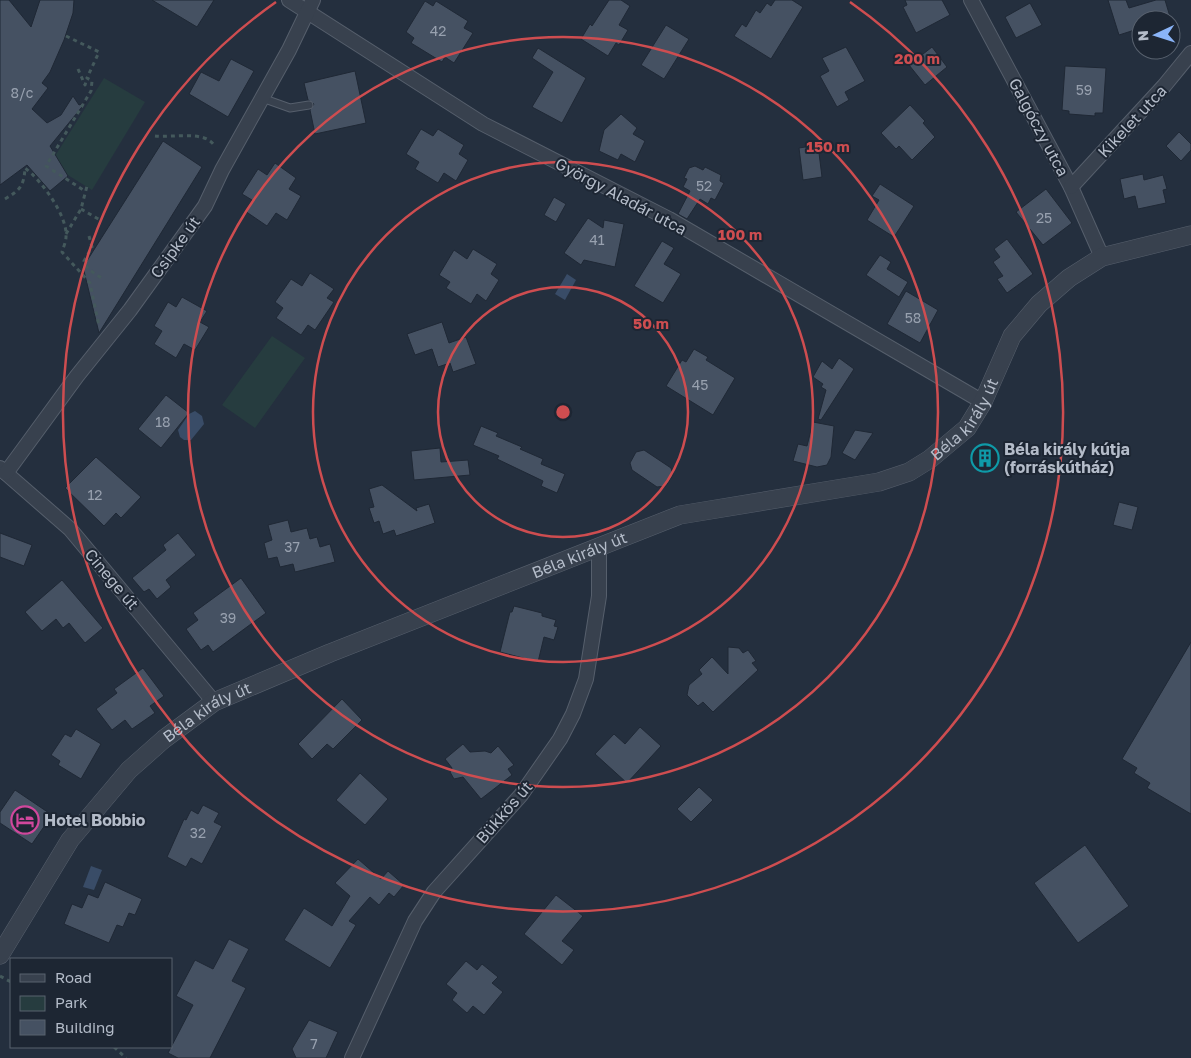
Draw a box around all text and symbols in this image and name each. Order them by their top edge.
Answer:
north arrow [1131,10,1181,60]
house number: 42 [430,22,446,39]
text: N [1134,30,1151,42]
text: 200 m [894,49,940,67]
street label: Galgóczy utca [1005,74,1073,180]
house number: 59 [1076,81,1092,98]
street label: Kikelet utca [1093,81,1171,161]
house number: 8/c [11,84,34,101]
text: 150 m [806,137,850,155]
street label: György Aladár utca [552,153,690,239]
house number: 52 [696,177,712,194]
house number: 25 [1036,209,1052,226]
street label: Csipke út [146,212,204,282]
text: 100 m [718,225,762,243]
house number: 41 [589,231,605,248]
house number: 58 [905,309,921,326]
text: 50 m [633,314,669,332]
street label: Béla király út [926,375,1002,464]
house number: 45 [692,376,708,393]
centre of rings [554,403,572,421]
house number: 18 [155,413,171,430]
place label: Béla király kútja (forráskútház) [1004,439,1130,477]
building icon: Béla király kútja (forráskútház) [970,443,1000,473]
house number: 12 [88,486,102,503]
street label: Béla király út [529,527,630,582]
house number: 37 [284,538,300,555]
street label: Cinege út [81,544,143,614]
house number: 39 [220,609,236,626]
street label: Béla király út [159,678,254,747]
street label: Bükkös út [471,777,537,847]
hotel icon: Hotel Bobbio [10,805,40,835]
place label: Hotel Bobbio [44,810,146,830]
house number: 32 [190,824,206,841]
legend [10,958,172,1048]
text: Road [55,968,92,986]
text: Park [55,993,88,1011]
text: Building [55,1018,115,1036]
house number: 7 [310,1035,318,1052]

